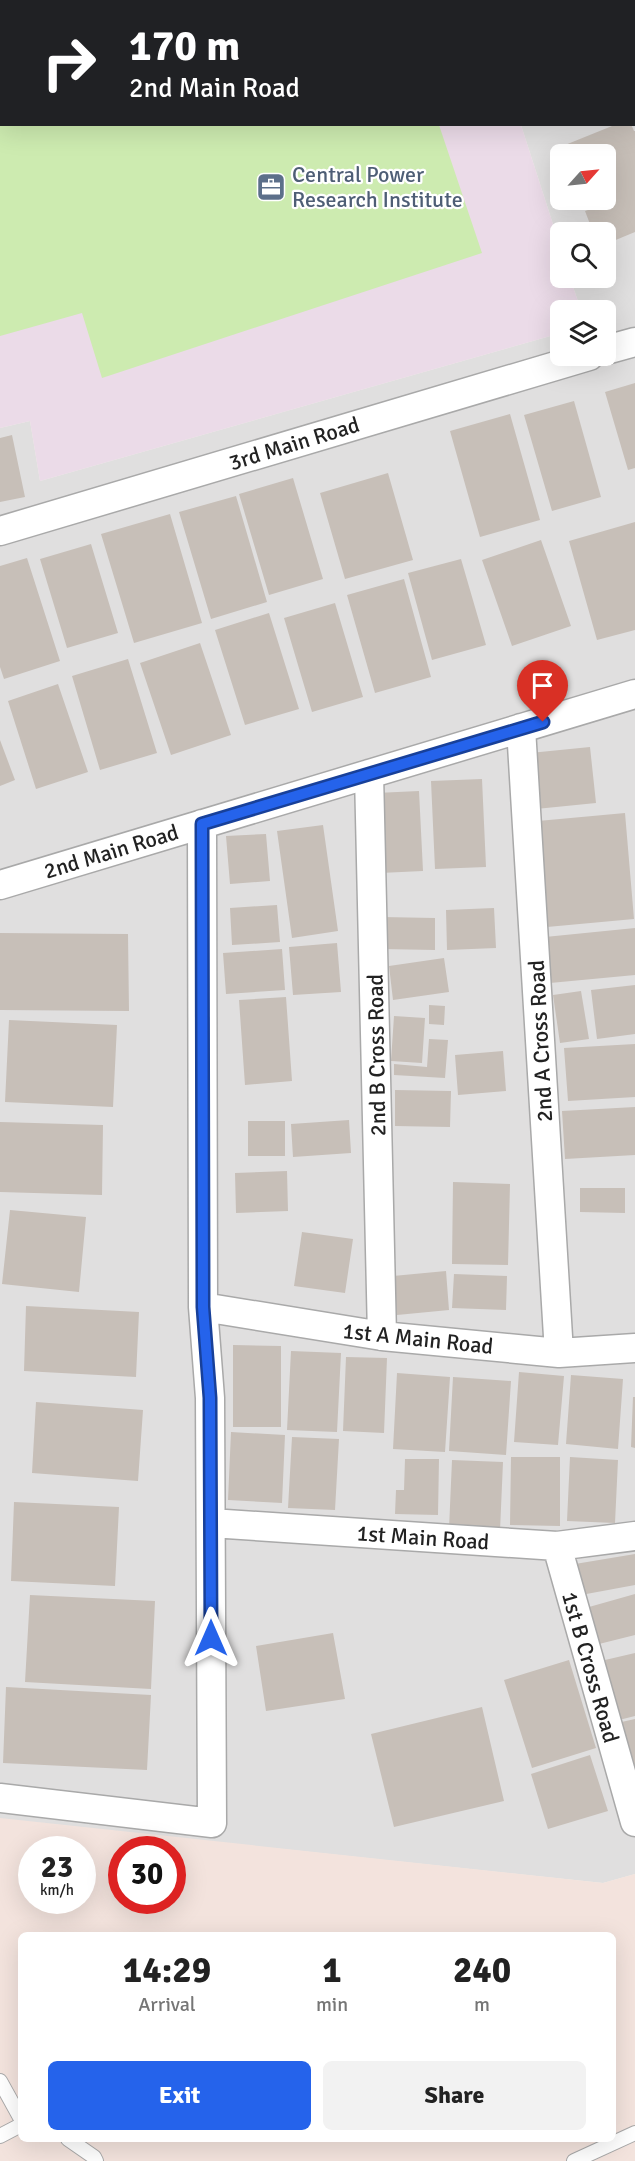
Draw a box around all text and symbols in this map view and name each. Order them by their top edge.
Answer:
text: 170 m [129,21,240,72]
icon: right [30,24,108,102]
text: 2nd Main Road [129,72,300,105]
north arrow [550,144,616,210]
map controls [550,144,616,366]
place label: Central Power Research Institute [292,161,463,213]
office icon: Central Power Research Institute [255,171,287,203]
button: search [550,222,616,288]
button: layers [550,300,616,366]
street label: 3rd Main Road [226,411,363,476]
pin [517,660,568,722]
icon: arrive [526,669,559,702]
street label: 2nd Main Road [41,818,182,885]
street label: 2nd A Cross Road [523,959,558,1123]
street label: 2nd B Cross Road [362,974,391,1136]
street label: 1st A Main Road [341,1317,495,1360]
street label: 1st Main Road [356,1519,490,1556]
street label: 1st B Cross Road [556,1589,625,1746]
position arrow [179,1606,243,1670]
speed limit sign: 30 [108,1836,186,1914]
text: 23 [41,1849,73,1886]
text: km/h [40,1881,74,1899]
text: 14:29 [123,1948,211,1993]
text: 1 [322,1948,342,1993]
text: 240 [453,1948,511,1993]
text: Arrival [138,1992,196,2017]
text: min [316,1992,348,2017]
text: m [474,1992,490,2017]
button: Exit [48,2061,311,2130]
button: Share [323,2061,586,2130]

